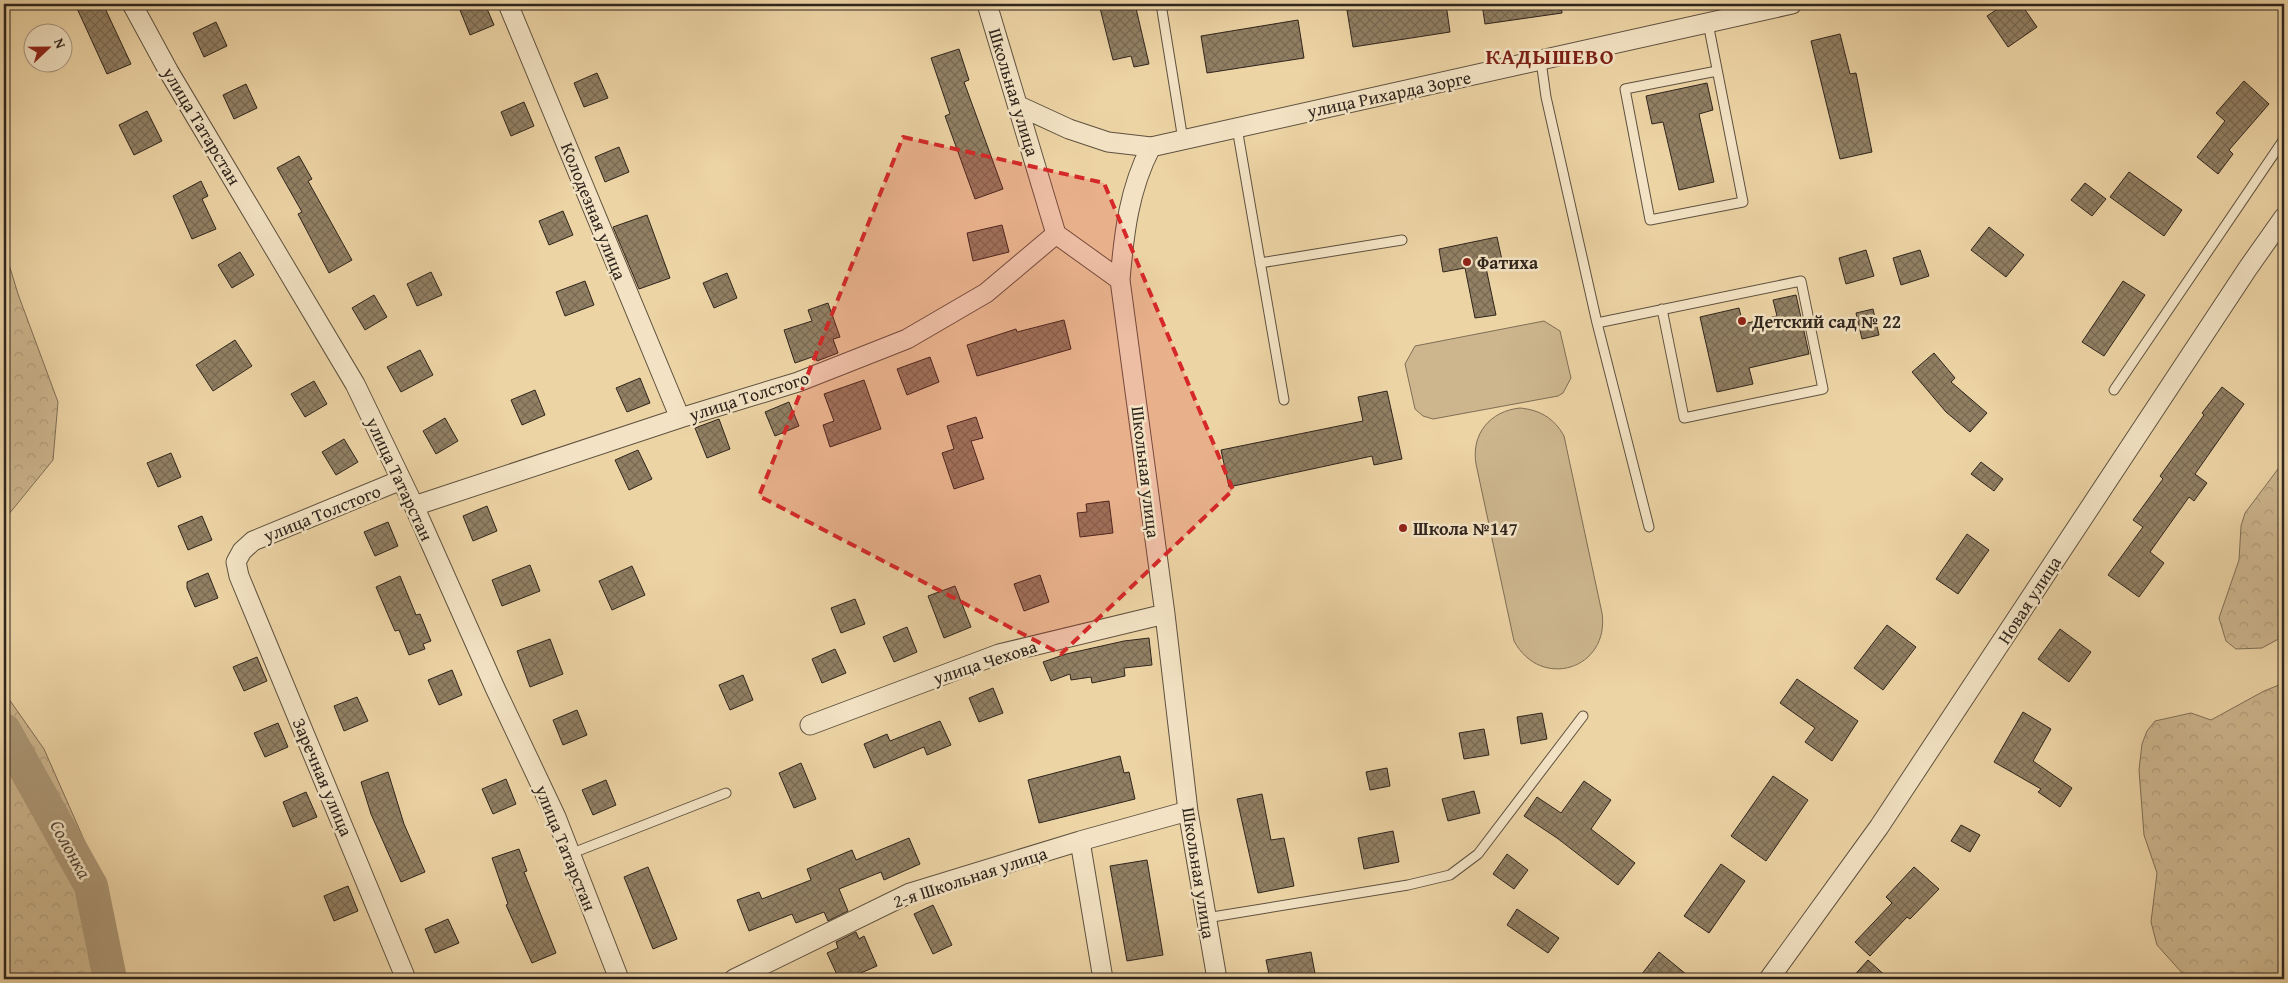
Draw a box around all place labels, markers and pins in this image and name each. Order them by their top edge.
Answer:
place label: Фатиха [1477,249,1539,276]
marker: Фатиха [1461,256,1473,268]
place label: Детский сад № 22 [1751,308,1901,335]
marker: Детский сад № 22 [1736,315,1748,327]
place label: Школа №147 [1413,515,1518,542]
marker: Школа №147 [1397,522,1409,534]

